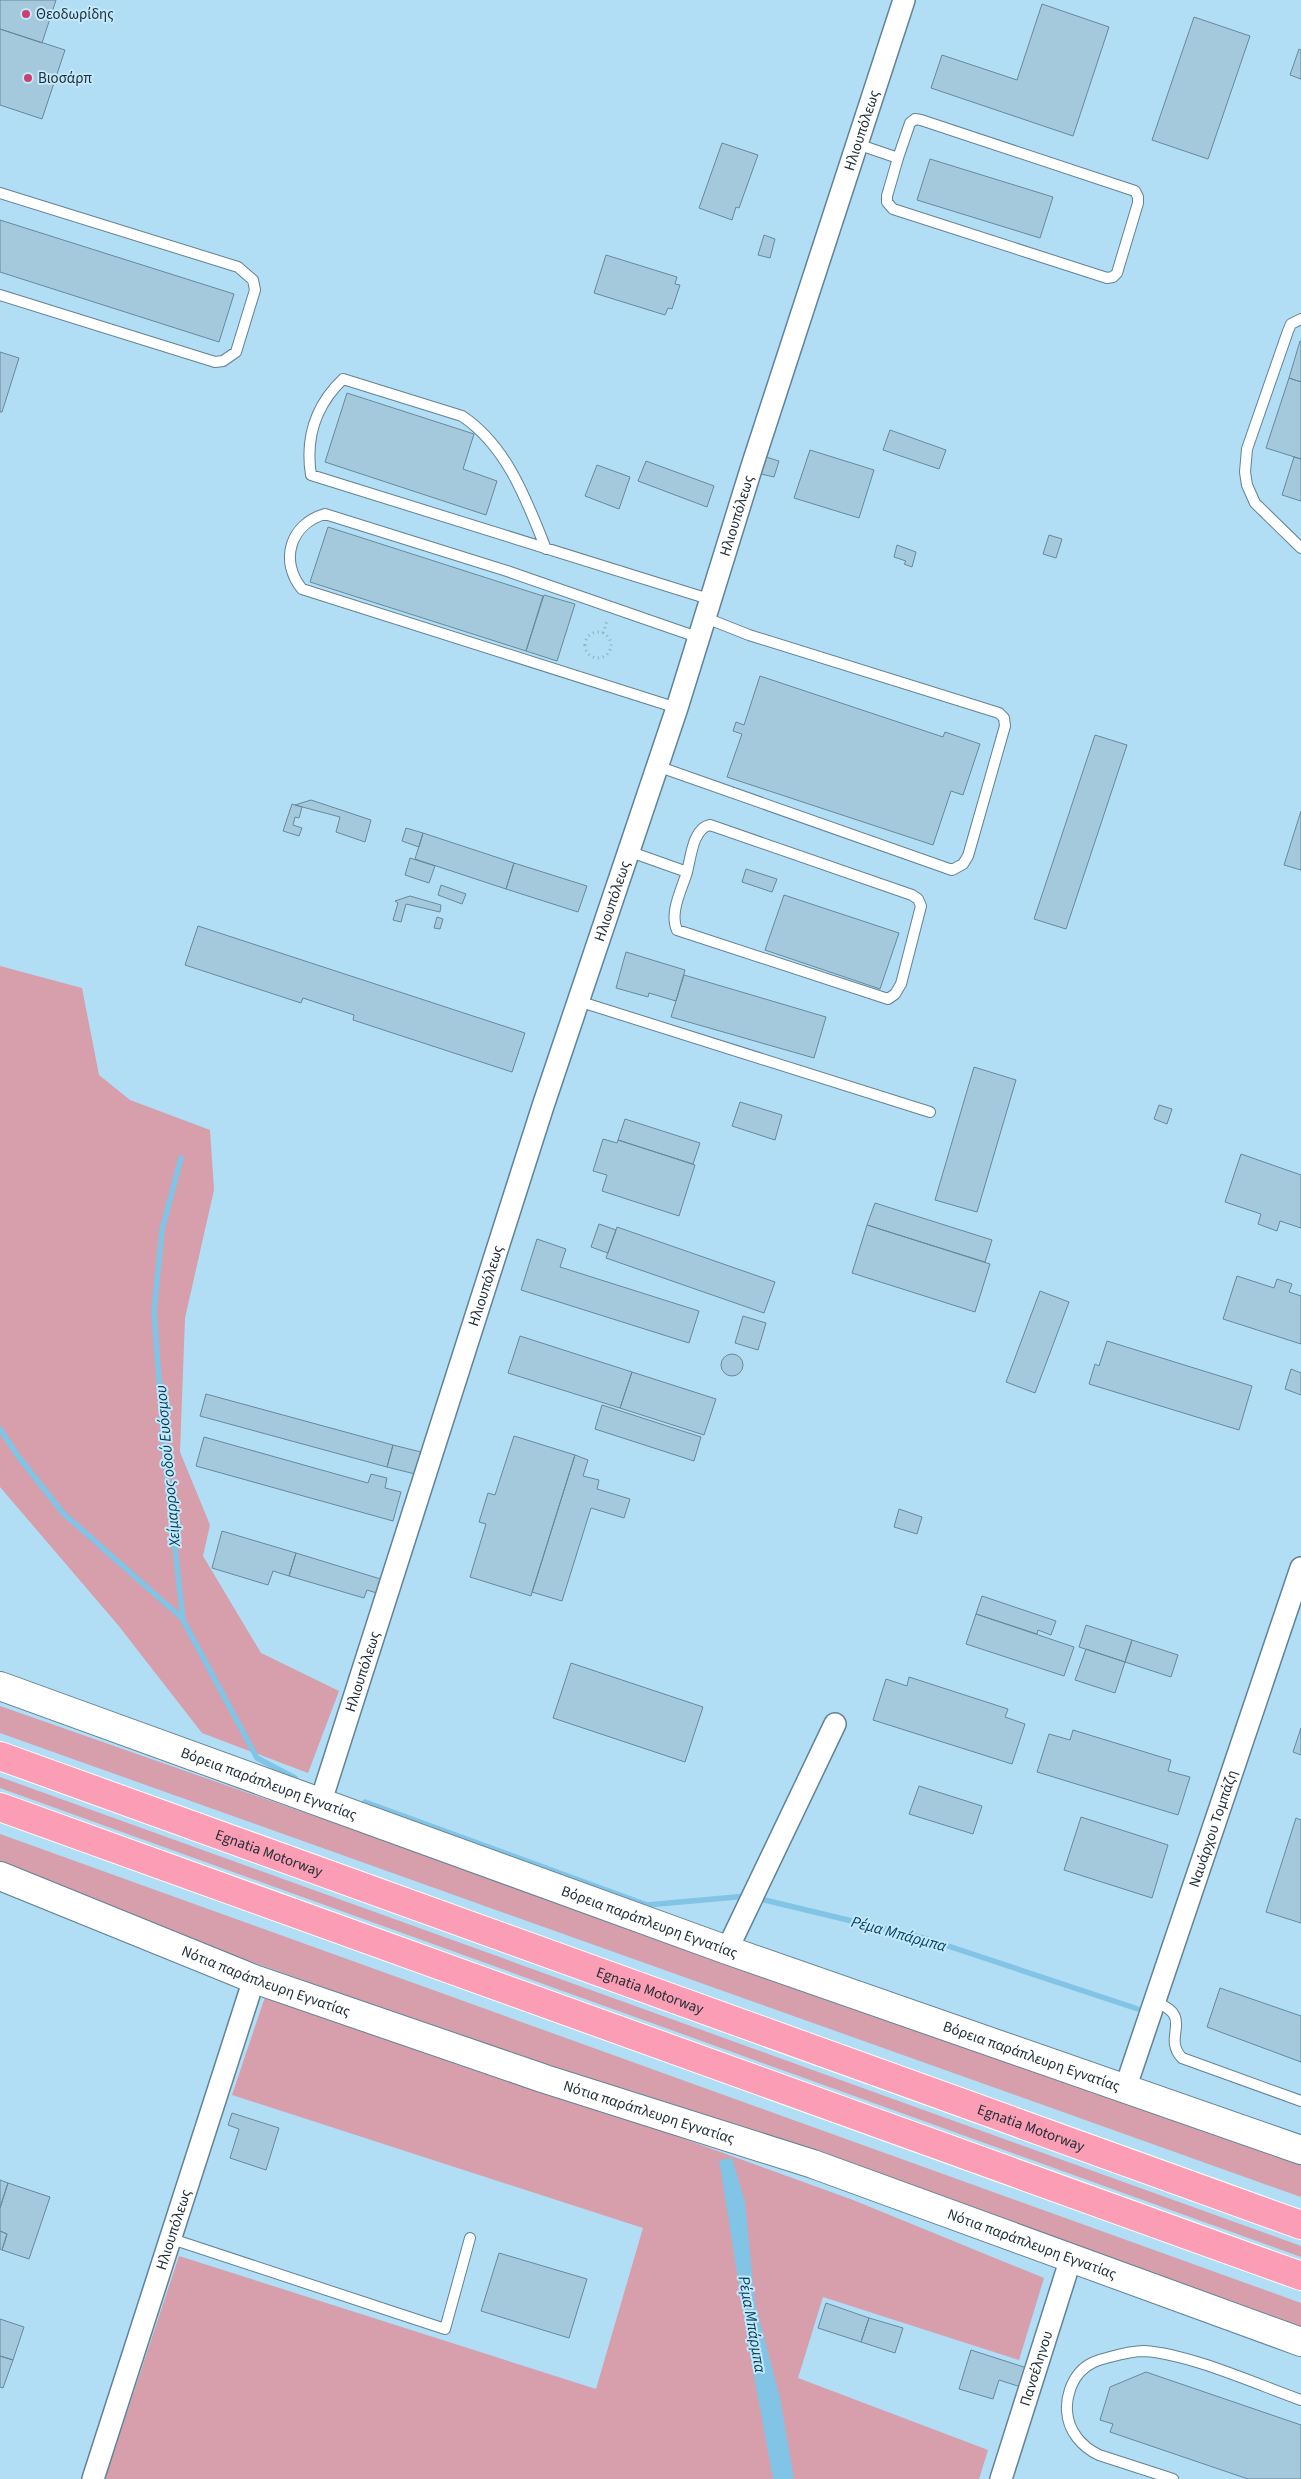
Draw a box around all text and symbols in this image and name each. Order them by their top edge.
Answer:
place label: Θεοδωρίδης [36,4,114,25]
marker: Θεοδωρίδης [20,8,32,20]
place label: Βιοσάρπ [38,68,92,89]
marker: Βιοσάρπ [22,72,34,84]
street label: Ηλιουπόλεως [839,87,885,174]
street label: Ηλιουπόλεως [715,472,760,559]
street label: Ηλιουπόλεως [589,858,636,944]
street label: Ηλιουπόλεως [463,1242,509,1329]
water label: Χείμαρρος οδού Ευόσμου [150,1384,186,1548]
street label: Ηλιουπόλεως [340,1628,386,1715]
street label: Βόρεια παράπλευρη Εγνατίας [178,1742,360,1826]
street label: Ναυάρχου Τομπάζη [1184,1767,1243,1890]
street label: Egnatia Motorway [212,1824,326,1882]
street label: Βόρεια παράπλευρη Εγνατίας [558,1881,741,1964]
water label: Ρέμα Μπάρμπα [849,1911,949,1957]
street label: Νότια παράπλευρη Εγνατίας [178,1941,353,2022]
street label: Egnatia Motorway [593,1962,707,2020]
street label: Βόρεια παράπλευρη Εγνατίας [940,2016,1123,2097]
street label: Νότια παράπλευρη Εγνατίας [561,2076,738,2150]
street label: Egnatia Motorway [974,2099,1088,2157]
street label: Ηλιουπόλεως [151,2186,197,2273]
street label: Νότια παράπλευρη Εγνατίας [944,2204,1120,2285]
water label: Ρέμα Μπάρμπα [733,2274,771,2375]
street label: Πανσέληνου [1015,2328,1058,2409]

